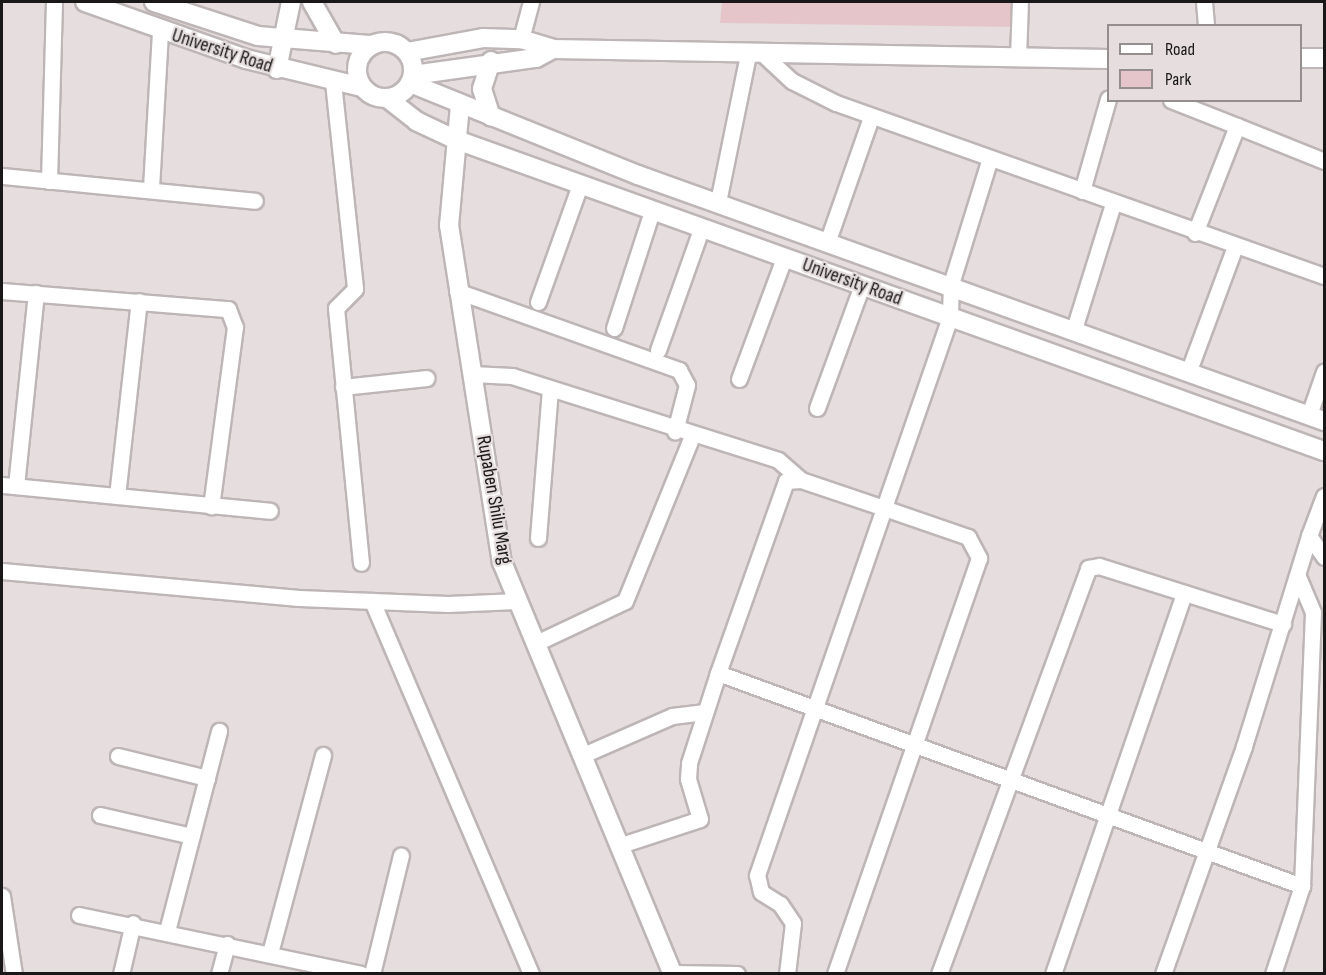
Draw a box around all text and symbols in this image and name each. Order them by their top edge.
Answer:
street label: University Road [169,23,275,79]
legend [1107,24,1302,102]
text: Road [1165,39,1195,60]
text: Park [1165,69,1191,90]
street label: University Road [799,253,905,311]
street label: Rupaben Shilu Marg [471,434,517,566]

